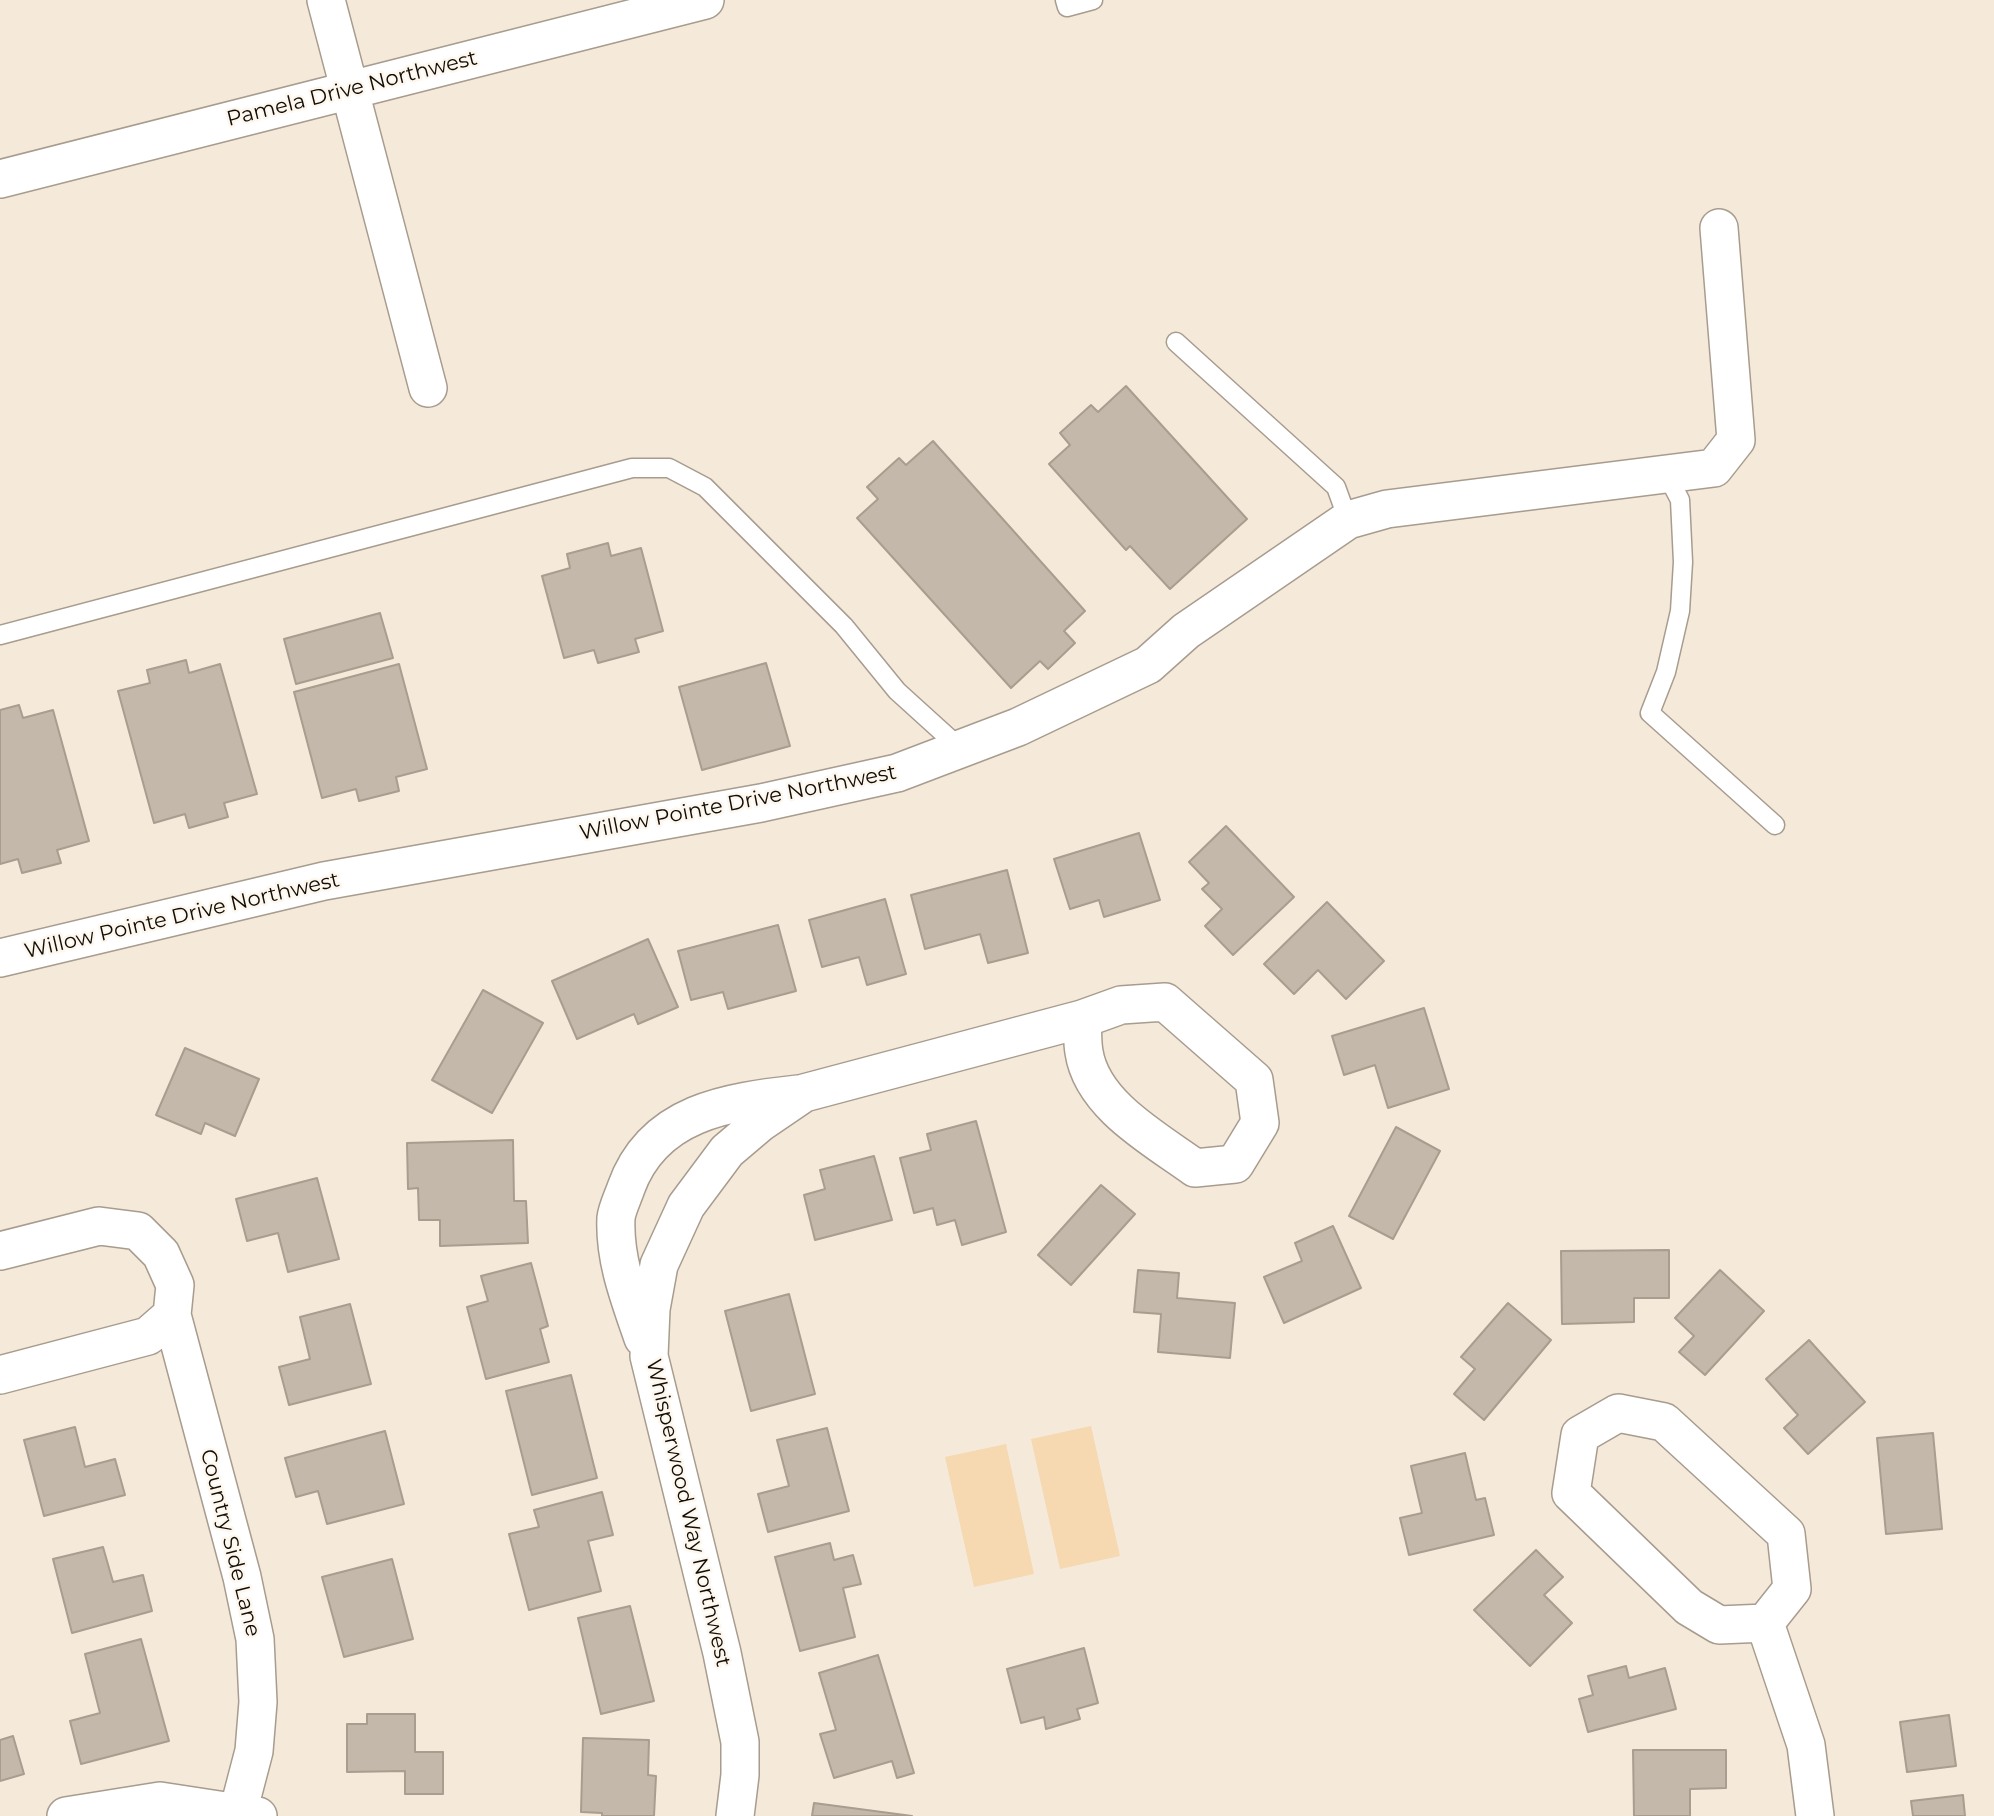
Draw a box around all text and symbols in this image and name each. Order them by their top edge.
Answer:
street label: Pamela Drive Northwest [224,46,480,132]
street label: Willow Pointe Drive Northwest [577,760,899,846]
street label: Willow Pointe Drive Northwest [22,867,342,965]
street label: Whisperwood Way Northwest [640,1357,736,1669]
street label: Country Side Lane [195,1447,265,1639]

